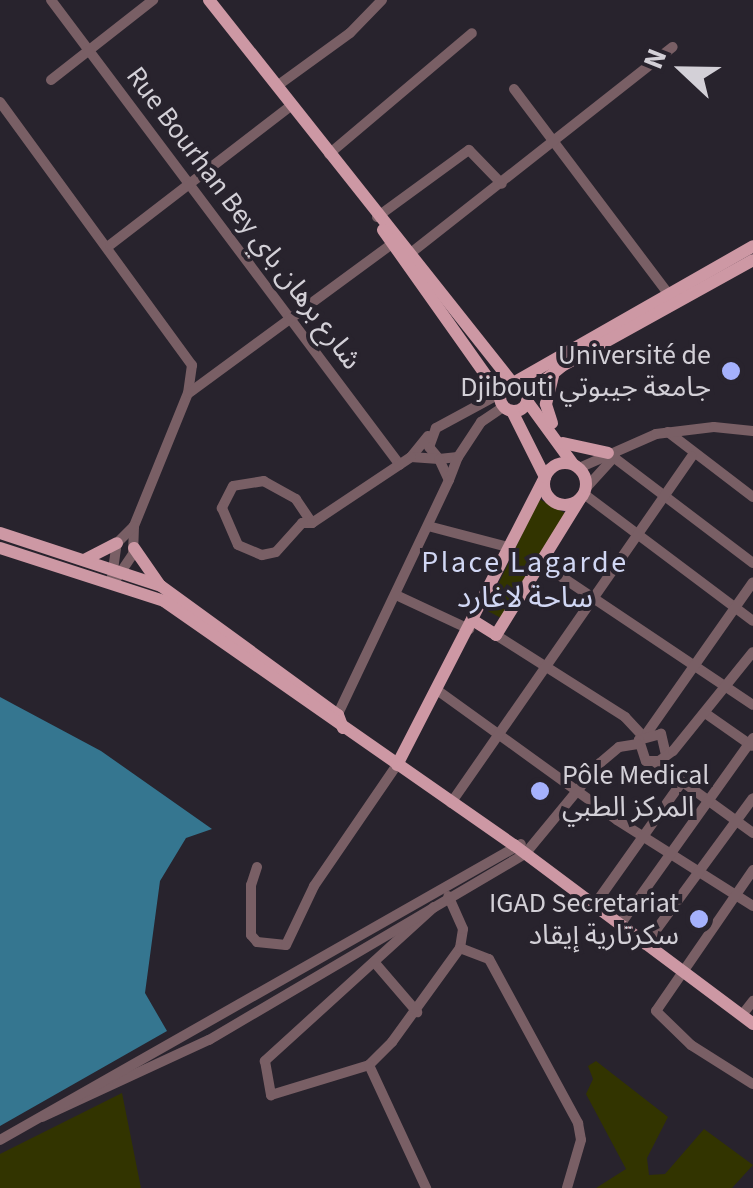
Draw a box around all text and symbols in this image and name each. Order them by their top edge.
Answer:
north arrow [633,20,733,120]
text: N [633,43,677,75]
street label: Rue Bourhan Bey شارع برهان باي [119,60,369,376]
place label: Université de Djibouti جامعة جيبوتي [460,338,711,404]
marker: Université de Djibouti جامعة جيبوتي [720,360,742,382]
district label: Place Lagarde ساحة لاغارد [421,545,629,616]
place label: Pôle Medical المركز الطبي [562,758,709,824]
marker: Pôle Medical المركز الطبي [527,778,553,804]
place label: IGAD Secretariat سكرتارية إيقاد [489,886,679,952]
marker: IGAD Secretariat سكرتارية إيقاد [688,908,710,930]

